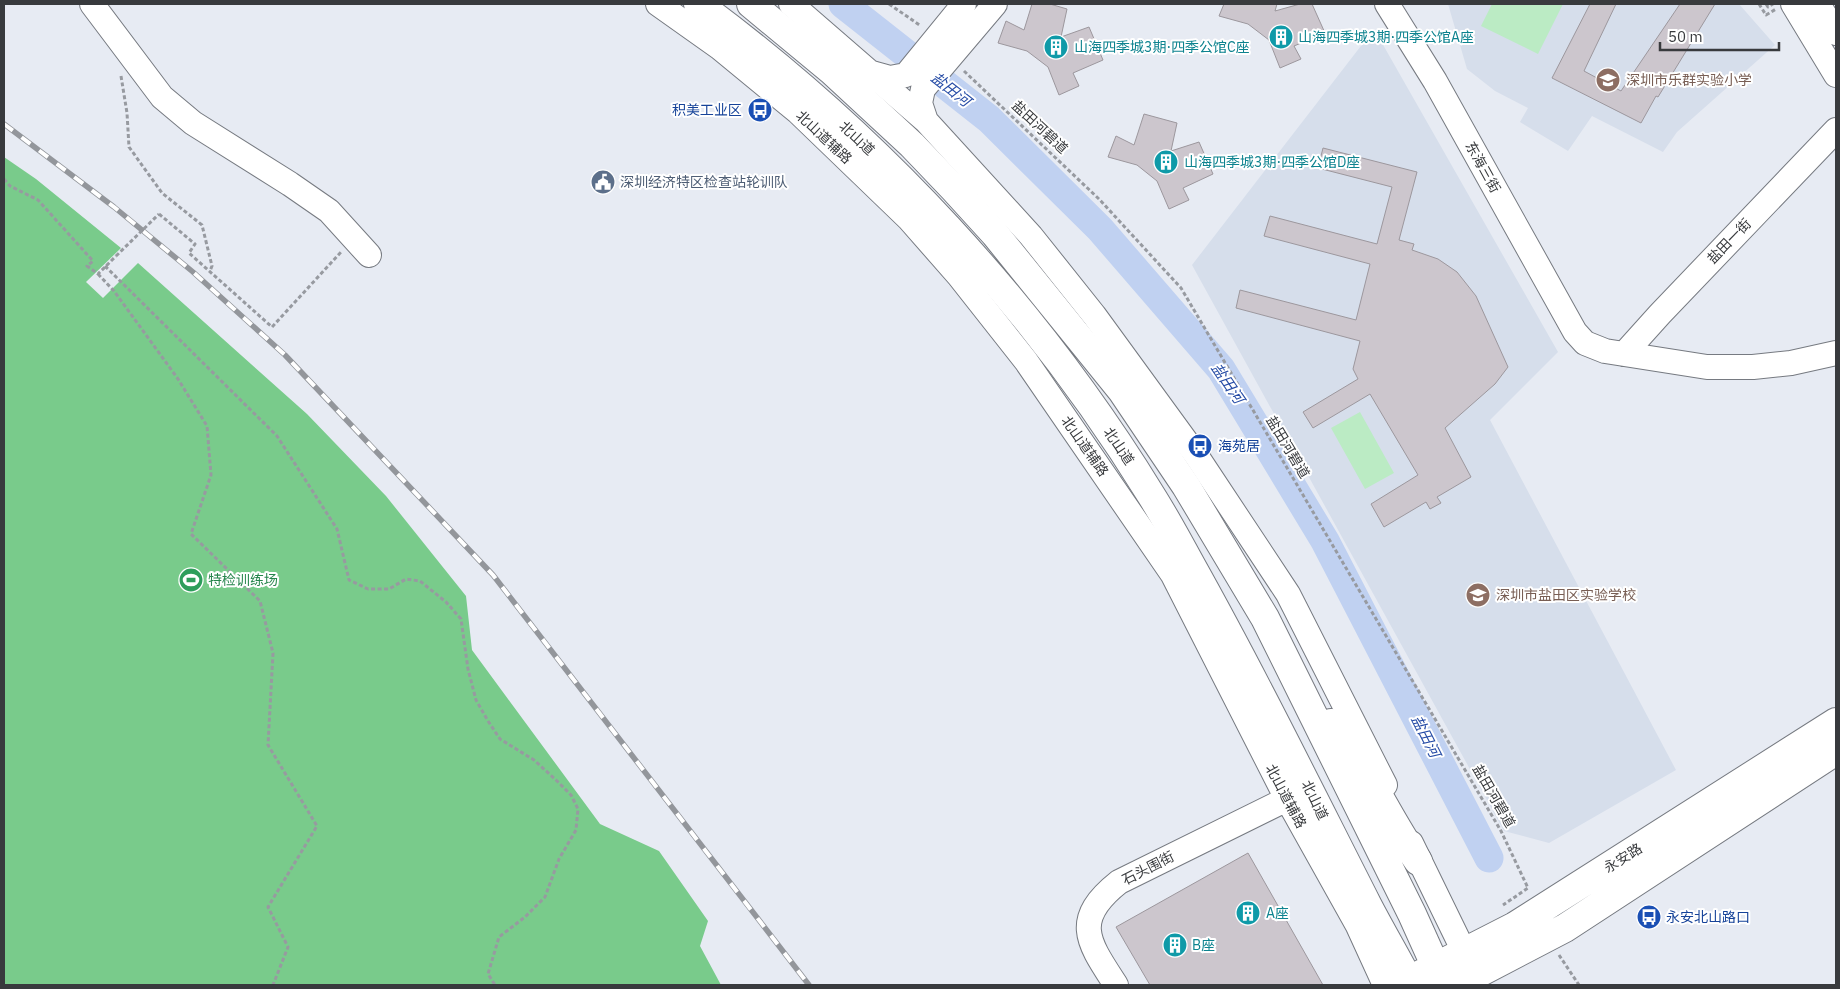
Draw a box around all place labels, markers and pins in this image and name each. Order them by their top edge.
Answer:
building icon: 山海四季城3期·四季公馆A座 [1268,24,1294,50]
place label: 山海四季城3期·四季公馆A座 [1298,28,1474,46]
building icon: 山海四季城3期·四季公馆C座 [1043,34,1069,60]
place label: 山海四季城3期·四季公馆C座 [1074,38,1250,56]
school or university icon: 深圳市乐群实验小学 [1595,67,1621,93]
place label: 深圳市乐群实验小学 [1626,71,1752,89]
bus stop icon: 积美工业区 [747,97,773,123]
place label: 积美工业区 [672,101,742,119]
building icon: 山海四季城3期·四季公馆D座 [1153,149,1179,175]
place label: 山海四季城3期·四季公馆D座 [1184,153,1360,171]
public building icon: 深圳经济特区检查站轮训队 [590,169,616,195]
place label: 深圳经济特区检查站轮训队 [620,173,788,191]
bus stop icon: 海苑居 [1187,433,1213,459]
place label: 海苑居 [1218,437,1260,455]
sports icon: 特检训练场 [178,567,204,593]
place label: 特检训练场 [208,571,278,589]
school or university icon: 深圳市盐田区实验学校 [1465,582,1491,608]
place label: 深圳市盐田区实验学校 [1496,586,1636,604]
building icon: A座 [1235,900,1261,926]
place label: A座 [1266,904,1289,922]
bus stop icon: 永安北山路口 [1636,904,1662,930]
place label: 永安北山路口 [1666,908,1750,926]
building icon: B座 [1162,932,1188,958]
place label: B座 [1192,936,1215,954]

